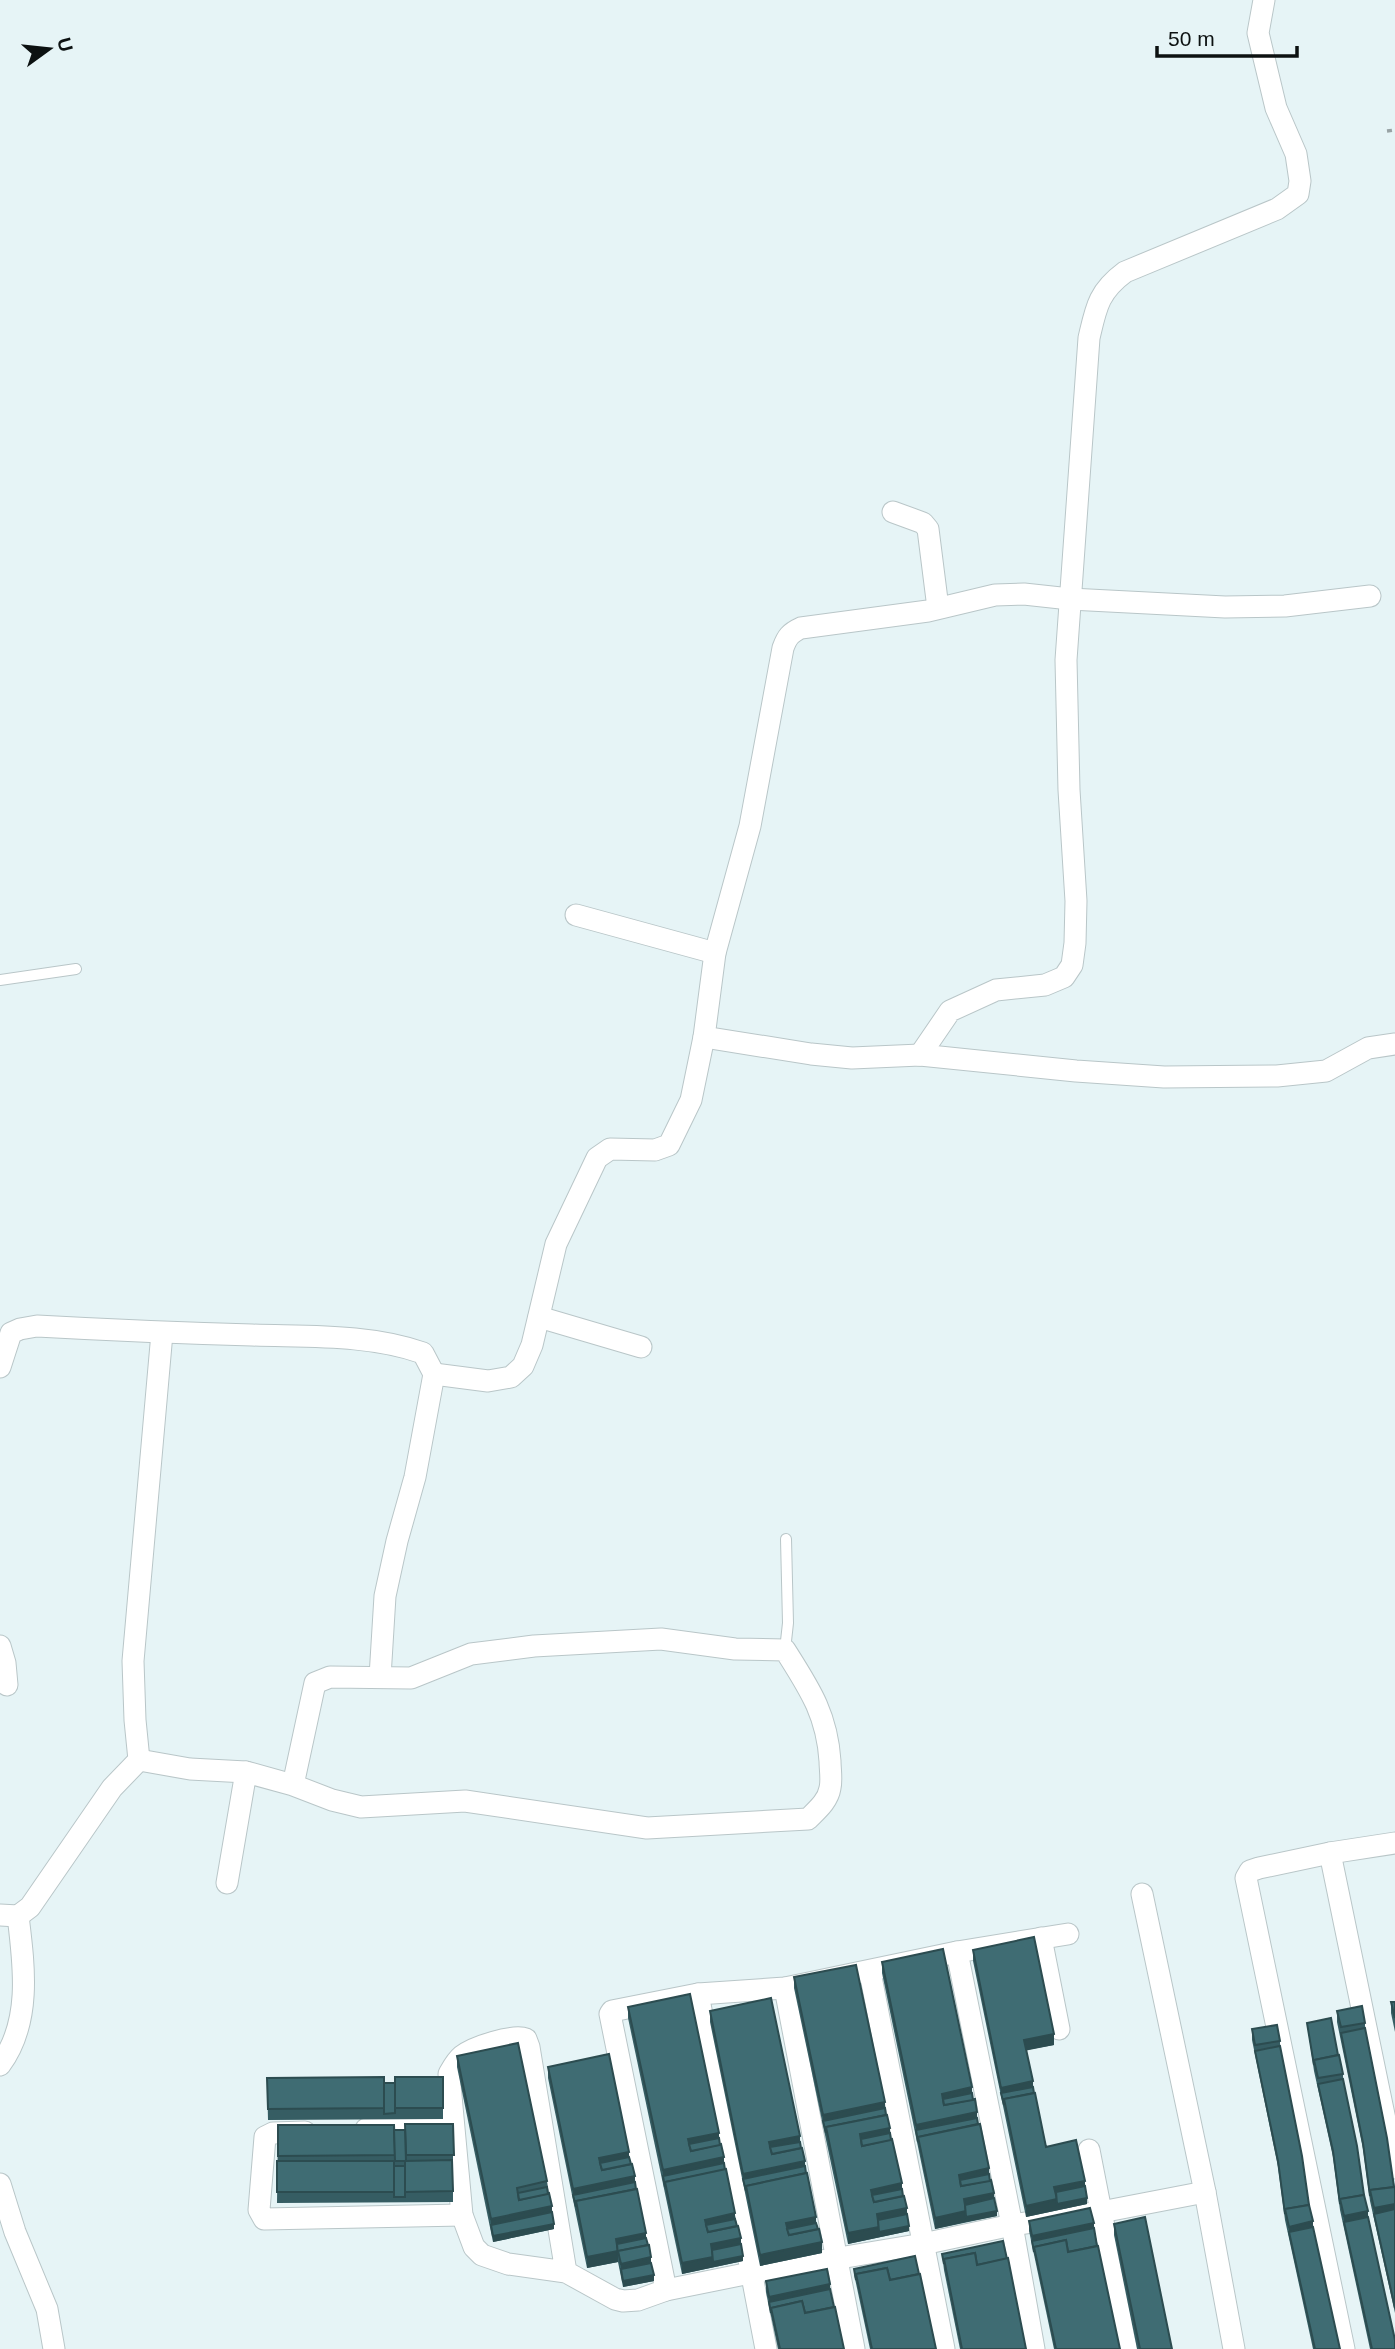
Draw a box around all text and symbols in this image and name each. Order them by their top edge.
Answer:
north arrow [14,14,84,84]
scale bar [1157,14,1297,58]
text: 50 m [1168,27,1215,50]
text: U [53,35,77,54]

